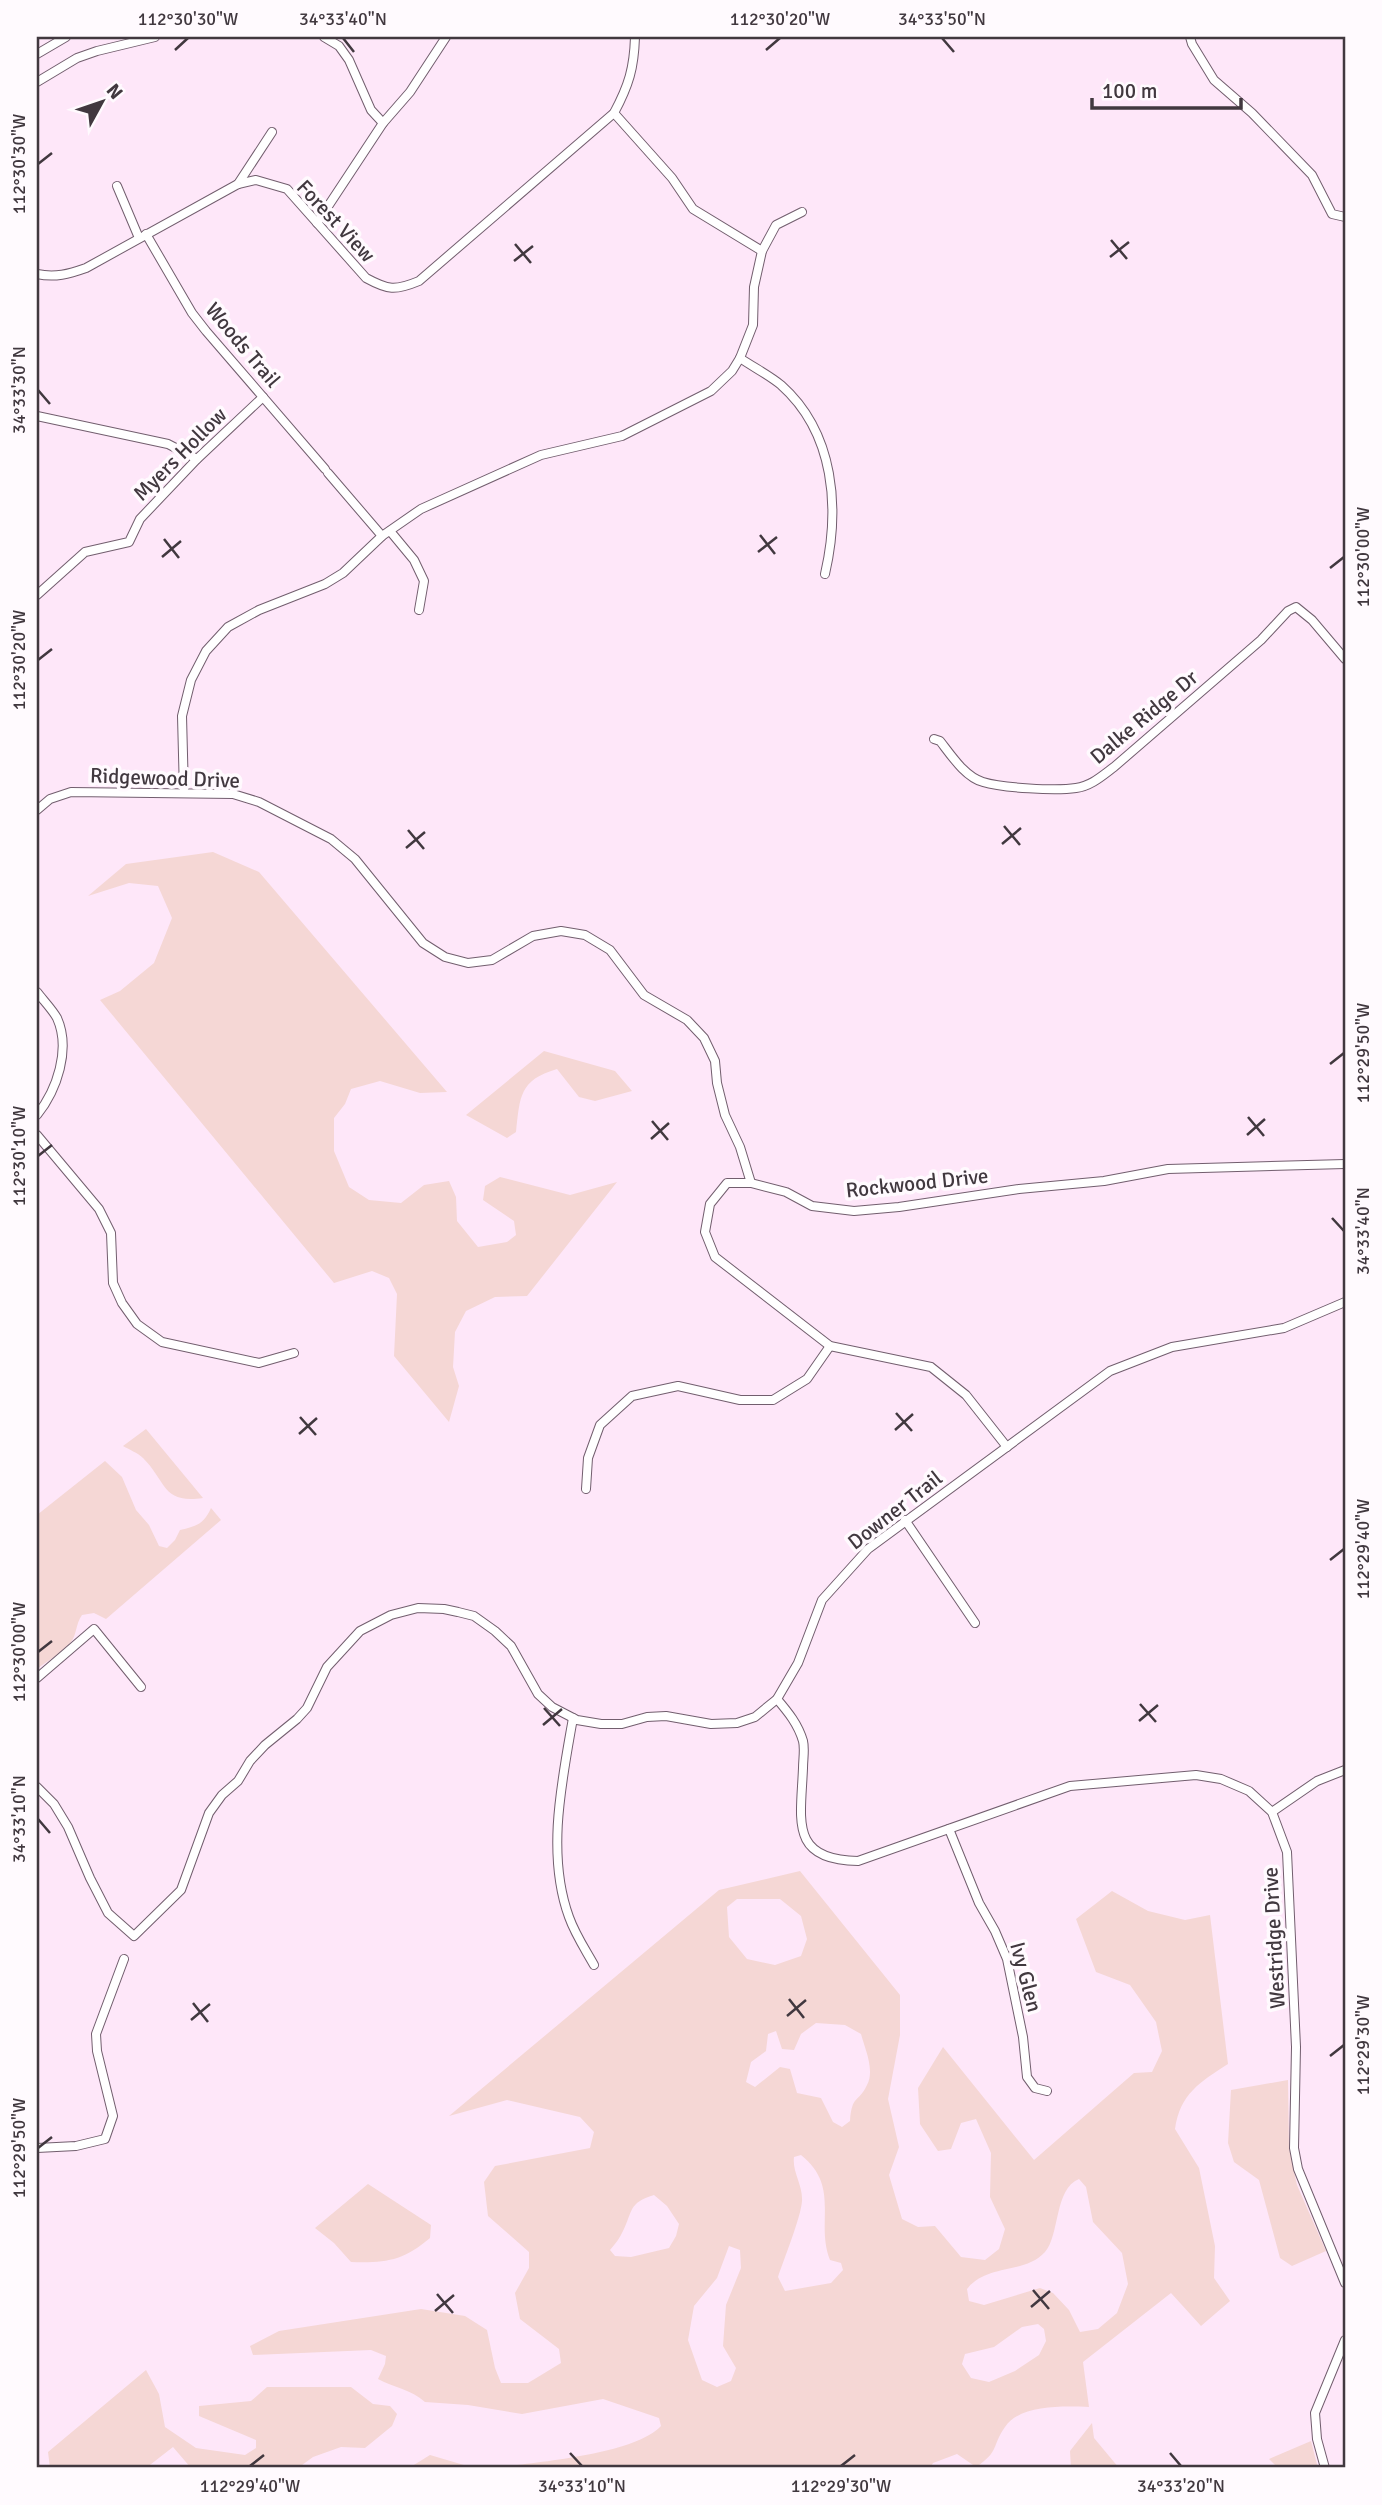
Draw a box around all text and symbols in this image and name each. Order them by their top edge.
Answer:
text: 112°30'30"W [138,8,238,30]
text: 34°33'40"N [299,8,387,30]
text: 112°30'20"W [730,8,830,30]
text: 34°33'50"N [898,8,986,30]
north arrow [66,66,136,136]
scale bar [1092,66,1240,110]
text: 100 m [1102,78,1157,104]
text: N [101,79,128,104]
text: 112°30'30"W [8,114,30,214]
street label: Forest View [291,174,381,268]
street label: Woods Trail [200,297,286,393]
text: 34°33'30"N [8,346,30,434]
street label: Myers Hollow [128,402,232,506]
text: 112°30'00"W [1352,507,1374,607]
text: 112°30'20"W [8,610,30,710]
street label: Dalke Ridge Dr [1085,664,1203,770]
street label: Ridgewood Drive [89,762,241,794]
text: 112°29'50"W [1352,1003,1374,1103]
text: 112°30'10"W [8,1106,30,1206]
street label: Rockwood Drive [844,1163,990,1203]
text: 34°33'40"N [1352,1187,1374,1275]
street label: Downer Trail [842,1465,948,1555]
text: 112°29'40"W [1352,1499,1374,1599]
text: 112°30'00"W [8,1602,30,1702]
text: 34°33'10"N [8,1775,30,1863]
street label: Westridge Drive [1257,1866,1291,2010]
street label: Ivy Glen [1004,1939,1048,2015]
text: 112°29'30"W [1352,1995,1374,2095]
text: 112°29'50"W [8,2098,30,2198]
text: 112°29'40"W [200,2475,300,2497]
text: 34°33'10"N [538,2475,626,2497]
text: 112°29'30"W [791,2475,891,2497]
text: 34°33'20"N [1137,2475,1225,2497]

